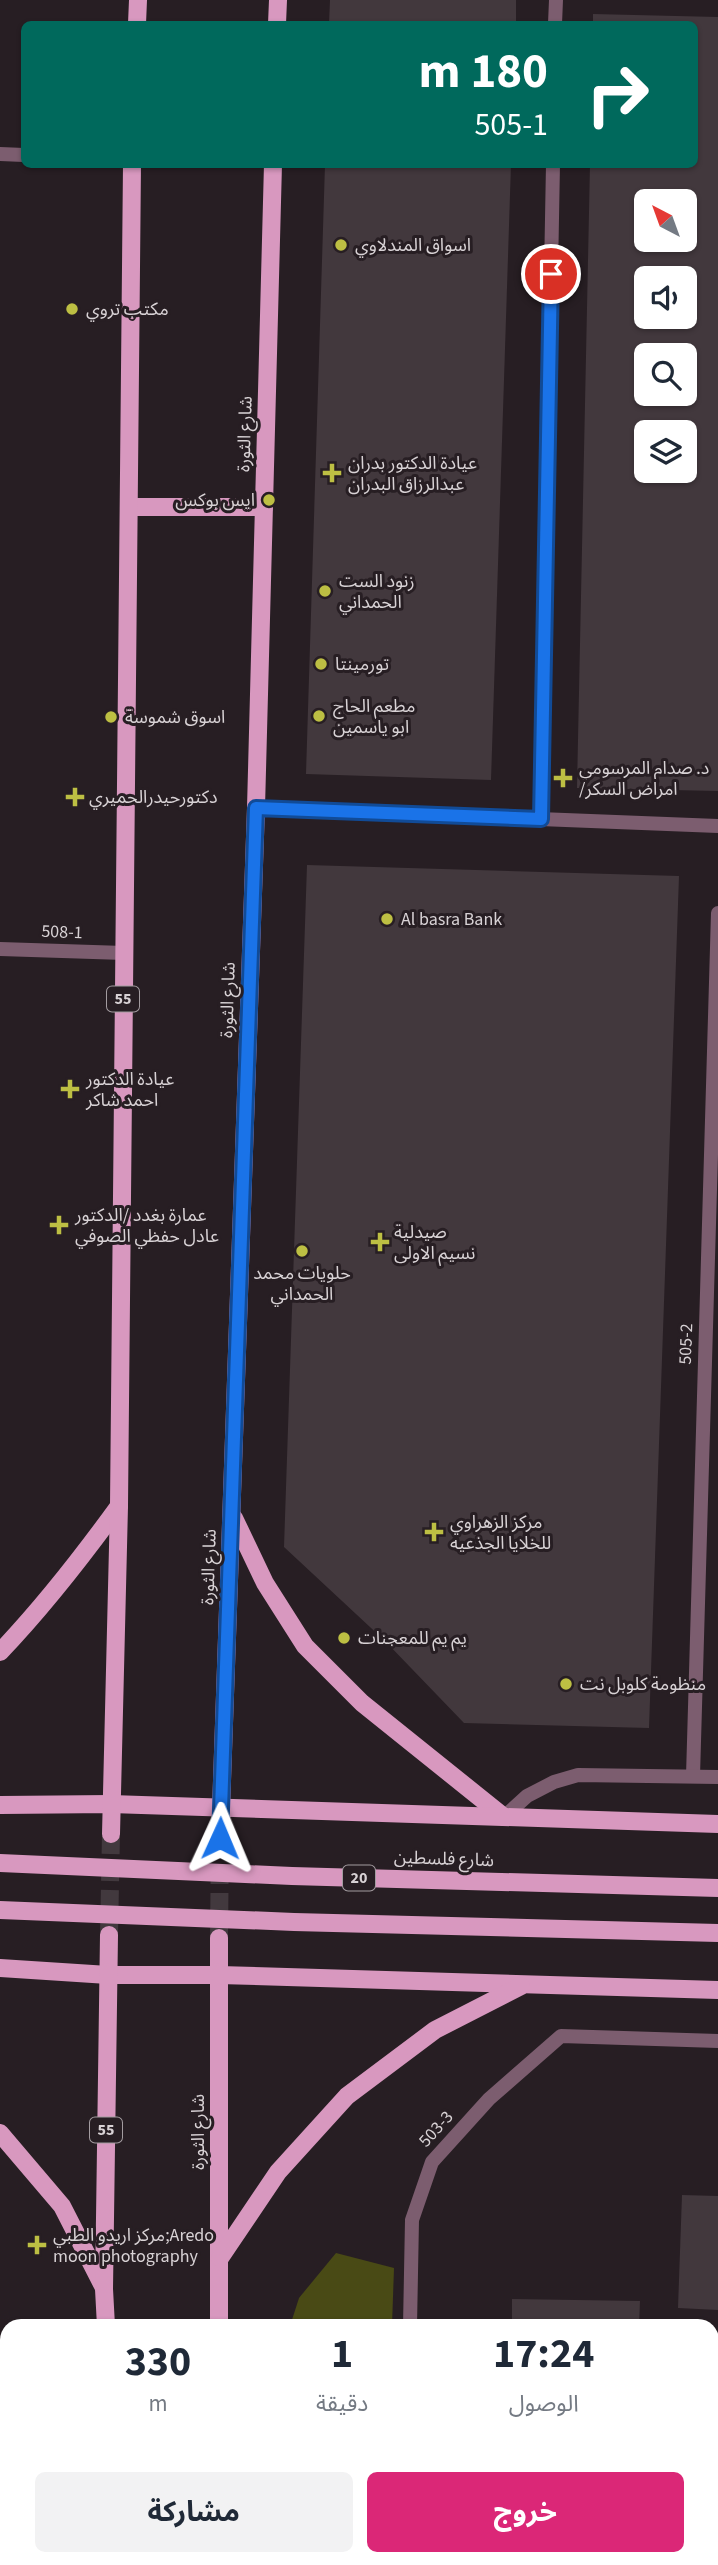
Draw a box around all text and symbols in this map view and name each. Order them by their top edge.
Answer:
text: 180 m [419,37,548,107]
icon: right [572,49,663,140]
text: 505-1 [474,102,548,148]
north arrow [634,189,696,252]
map controls [634,189,697,483]
place label: اسواق المندلاوي [355,233,471,258]
marker: اسواق المندلاوي [333,237,349,253]
pin [521,244,581,304]
icon: arrive [532,255,570,293]
button: sound [634,266,697,329]
place label: مكتب تروي [86,297,169,322]
marker: مكتب تروي [64,301,80,317]
button: search [634,343,697,406]
street label: شارع الثورة [231,396,260,472]
button: layers [634,420,697,483]
place label: عيادة الدكتور بدران عبدالرزاق البدران [348,451,477,497]
marker: عيادة الدكتور بدران عبدالرزاق البدران [322,463,342,483]
place label: ايس بوكس [175,488,255,513]
marker: ايس بوكس [261,492,277,508]
place label: زنود الست الحمداني [339,569,415,615]
marker: زنود الست الحمداني [317,583,333,599]
place label: تورمينتا [335,652,389,677]
marker: تورمينتا [313,656,329,672]
place label: مطعم الحاج ابو ياسمين [333,694,416,740]
place label: اسوق شموسة [125,705,225,730]
marker: مطعم الحاج ابو ياسمين [311,708,327,724]
marker: اسوق شموسة [103,709,119,725]
place label: د. صدام المرسومي /امراض السكر [579,756,709,802]
marker: د. صدام المرسومي /امراض السكر [553,768,573,788]
place label: دكتورحيدرالحميري [89,785,218,810]
marker: دكتورحيدرالحميري [67,789,83,805]
place label: Al basra Bank [401,907,502,932]
marker: Al basra Bank [379,911,395,927]
street label: 508-1 [41,919,83,945]
street label: شارع الثورة [214,962,243,1038]
road number: 55 [107,987,139,1012]
place label: عيادة الدكتور احمد شاكر [85,1067,174,1113]
marker: عيادة الدكتور احمد شاكر [60,1079,80,1099]
place label: عمارة بغدد /الدكتور عادل حفظي الصوفي [74,1203,219,1249]
marker: عمارة بغدد /الدكتور عادل حفظي الصوفي [49,1215,69,1235]
place label: صيدلية نسيم الاولى [394,1220,475,1266]
marker: صيدلية نسيم الاولى [372,1234,388,1250]
marker: حلويات محمد الحمداني [294,1243,310,1259]
place label: حلويات محمد الحمداني [253,1261,351,1307]
street label: 505-2 [673,1323,699,1365]
place label: مركز الزهراوي للخلايا الجذعيه [450,1510,551,1556]
marker: مركز الزهراوي للخلايا الجذعيه [424,1522,444,1542]
street label: شارع الثورة [195,1529,224,1605]
place label: يم يم للمعجنات [358,1626,467,1651]
marker: يم يم للمعجنات [336,1630,352,1646]
place label: منظومة كلوبل نت [580,1672,706,1697]
marker: منظومة كلوبل نت [558,1676,574,1692]
position arrow [183,1801,257,1875]
street label: شارع فلسطين [394,1845,494,1874]
road number: 20 [343,1866,375,1890]
street label: شارع الثورة [186,2094,212,2170]
street label: 503-3 [413,2105,459,2153]
road number: 55 [90,2118,122,2142]
place label: مركز اريدو الطبي;Aredo moon photography [53,2223,214,2269]
marker: مركز اريدو الطبي;Aredo moon photography [27,2235,47,2255]
text: 1 [331,2324,353,2384]
text: 17:24 [493,2324,594,2384]
text: 330 [125,2332,191,2392]
text: m [148,2387,167,2420]
text: دقيقة [316,2387,368,2420]
text: الوصول [509,2387,579,2420]
button: مشاركة [35,2472,353,2552]
button: خروج [367,2472,684,2552]

